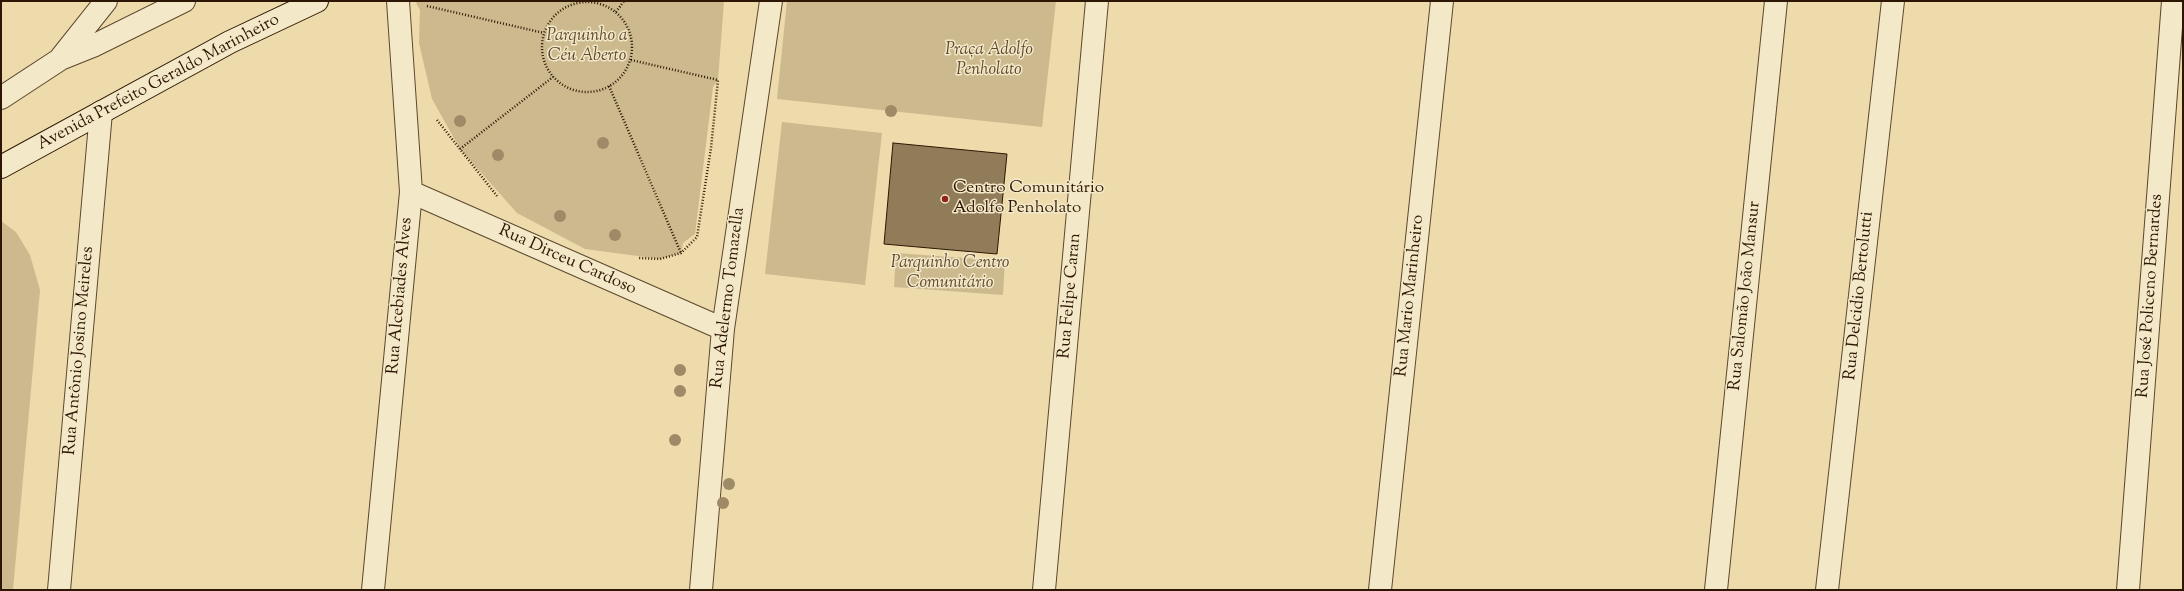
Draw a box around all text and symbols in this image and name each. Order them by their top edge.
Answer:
street label: Avenida Prefeito Geraldo Marinheiro [34,10,284,156]
park label: Parquinho a Céu Aberto [547,27,627,67]
park label: Praça Adolfo Penholato [945,41,1033,81]
place label: Centro Comunitário Adolfo Penholato [953,179,1104,219]
street label: Rua José Policeno Bernardes [2134,193,2168,399]
marker: Centro Comunitário Adolfo Penholato [940,194,950,204]
street label: Rua Salomão João Mansur [1726,200,1766,392]
street label: Rua Adelermo Tomazella [708,206,750,390]
street label: Rua Delcidio Bertolutti [1841,211,1879,381]
street label: Rua Mario Marinheiro [1392,214,1430,378]
street label: Rua Alcebiades Alves [384,217,418,375]
street label: Rua Dirceu Cardoso [495,221,639,301]
street label: Rua Felipe Caran [1055,232,1087,360]
street label: Rua Antônio Josino Meireles [61,246,99,456]
park label: Parquinho Centro Comunitário [891,254,1009,294]

